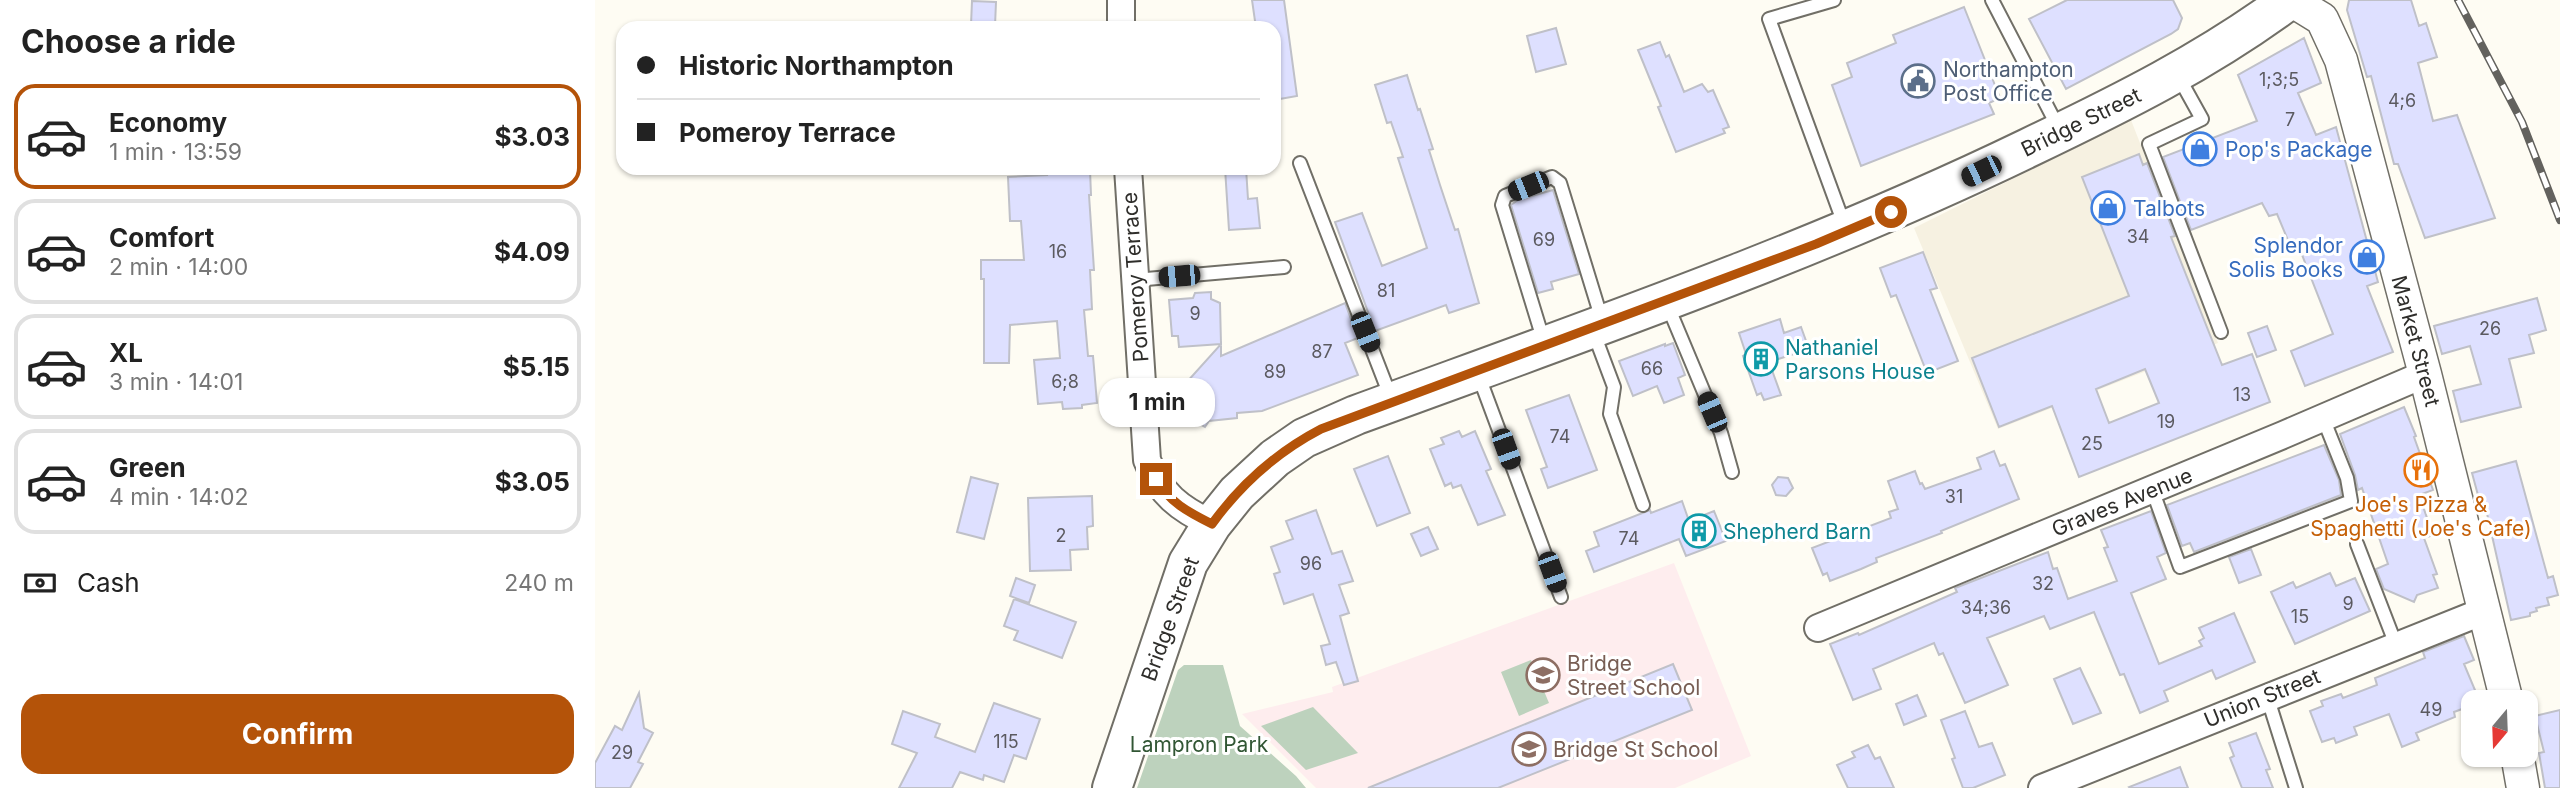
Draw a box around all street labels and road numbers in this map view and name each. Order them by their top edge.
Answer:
street label: Bridge Street [2017,82,2145,162]
street label: Pomeroy Terrace [1117,191,1153,363]
street label: Market Street [2387,273,2445,409]
street label: Graves Avenue [2048,462,2196,542]
street label: Bridge Street [1136,553,1204,684]
street label: Union Street [2200,663,2324,733]

